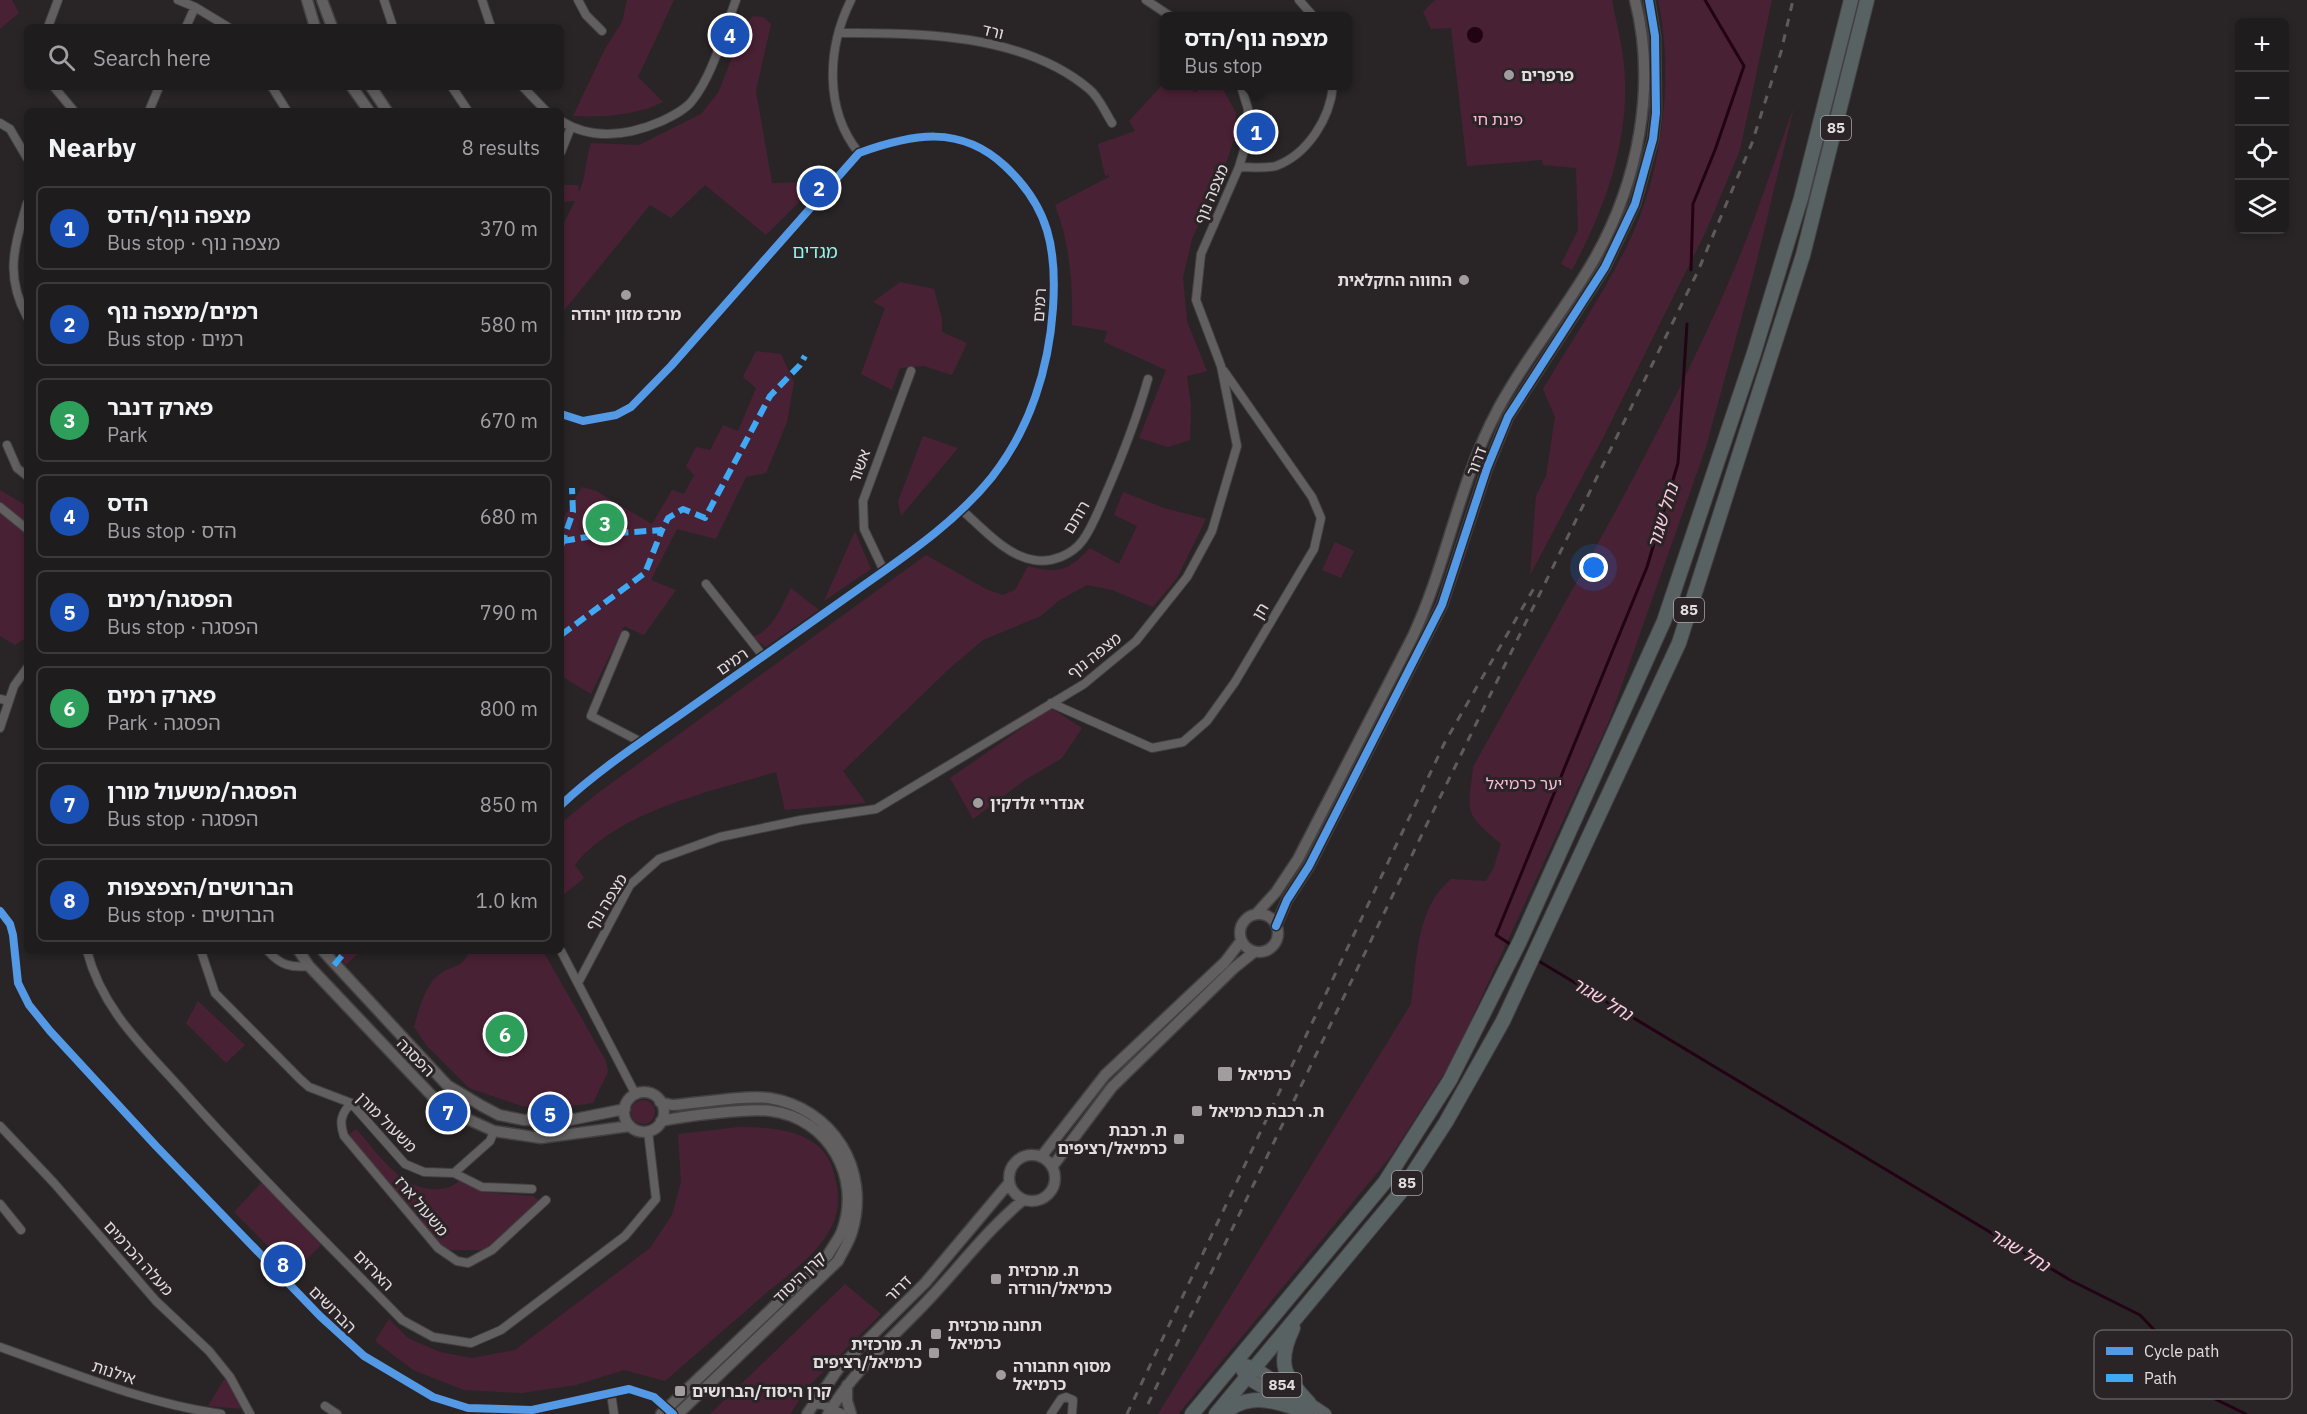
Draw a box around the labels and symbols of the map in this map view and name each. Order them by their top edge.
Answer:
pin: 4 [710,12,750,57]
street label: ורד [980,19,1006,43]
place label: פרפרים [1521,65,1574,85]
marker: פרפרים [1502,68,1516,82]
park label: פינת חי [1473,109,1523,129]
pin: 1 [1236,110,1276,154]
road number: 85 [1821,116,1851,140]
street label: מצפה נוף [1189,161,1233,227]
pin: 2 [800,166,838,210]
district label: מגדים [792,240,838,263]
place label: החווה החקלאית [1337,270,1452,290]
marker: החווה החקלאית [1457,273,1471,287]
street label: רמים [1028,287,1050,323]
marker: מרכז מזון יהודה [619,288,633,302]
place label: מרכז מזון יהודה [571,304,681,324]
street label: דרור [1461,443,1491,478]
street label: אשור [844,446,874,486]
water label: נחל שגור [1642,479,1684,551]
street label: רותם [1058,497,1094,537]
pin: 3 [586,500,624,546]
your location [1579,553,1608,582]
road number: 85 [1674,598,1704,622]
street label: חן [1247,599,1273,623]
street label: מצפה נוף [1063,628,1125,682]
street label: רמים [712,643,752,679]
park label: יער כרמיאל [1486,773,1562,793]
place label: אנדריי זלדקין [990,793,1085,813]
marker: אנדריי זלדקין [971,796,985,810]
street label: מצפה נוף [581,870,631,934]
water label: נחל שגור [1568,971,1638,1026]
pin: 6 [486,1012,524,1056]
street label: הפסגה [393,1034,439,1080]
place label: כרמיאל [1238,1064,1291,1084]
marker: כרמיאל [1216,1065,1234,1083]
street label: משעול מורן [353,1088,421,1156]
pin: 7 [428,1090,468,1134]
pin: 5 [530,1092,570,1136]
place label: ת. רכבת כרמיאל [1209,1101,1324,1121]
marker: ת. רכבת כרמיאל [1190,1104,1204,1118]
place label: ת. רכבת כרמיאל/רציפים [1058,1120,1167,1158]
marker: ת. רכבת כרמיאל/רציפים [1172,1132,1186,1146]
road number: 85 [1392,1171,1422,1195]
street label: משעול ארז [391,1172,453,1240]
street label: מעלה הכרמים [100,1216,178,1300]
water label: נחל שגור [1985,1222,2055,1277]
pin: 8 [264,1242,302,1286]
street label: הארזים [350,1245,398,1295]
street label: קרן היסוד [768,1247,830,1307]
place label: ת. מרכזית כרמיאל/הורדה [1008,1260,1112,1298]
street label: דרור [881,1270,916,1305]
marker: ת. מרכזית כרמיאל/הורדה [989,1272,1003,1286]
street label: הברושים [305,1281,361,1337]
place label: תחנה מרכזית כרמיאל [948,1315,1042,1353]
marker: תחנה מרכזית כרמיאל [929,1327,943,1341]
legend [2094,1330,2292,1399]
place label: ת. מרכזית כרמיאל/רציפים [813,1334,922,1372]
text: Cycle path [2144,1341,2219,1361]
marker: ת. מרכזית כרמיאל/רציפים [927,1346,941,1360]
street label: אילנות [90,1356,138,1388]
place label: מסוף תחבורה כרמיאל [1013,1356,1111,1394]
marker: מסוף תחבורה כרמיאל [994,1368,1008,1382]
text: Path [2144,1368,2177,1388]
road number: 854 [1262,1373,1302,1397]
place label: קרן היסוד/הברושים [692,1381,832,1401]
marker: קרן היסוד/הברושים [673,1384,687,1398]

